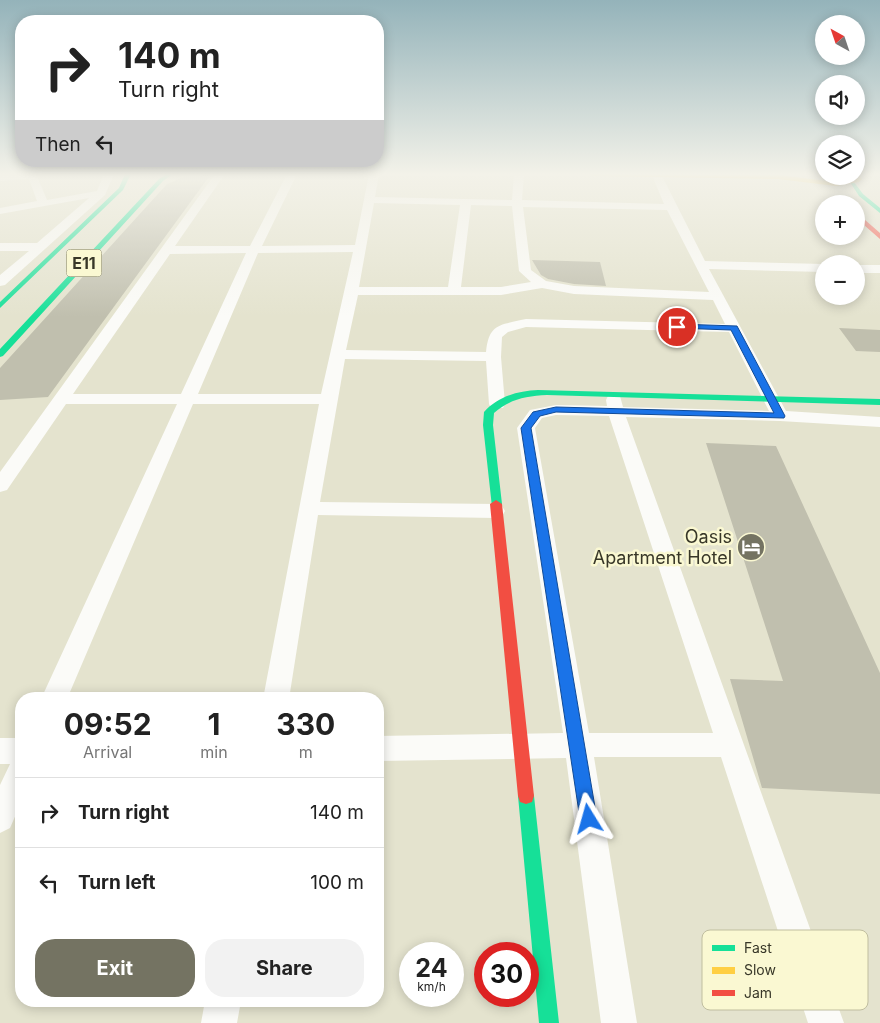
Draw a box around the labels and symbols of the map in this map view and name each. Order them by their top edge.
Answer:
north arrow [815,15,865,65]
road number: E11 [66,250,102,276]
pin [656,306,698,348]
place label: Oasis Apartment Hotel [593,526,732,568]
hotel icon: Oasis Apartment Hotel [736,532,766,562]
position arrow [562,792,614,844]
legend [702,930,868,1010]
text: Fast [744,939,772,956]
speed limit sign: 30 [474,942,539,1007]
text: Slow [744,961,776,978]
text: Jam [744,984,772,1001]

